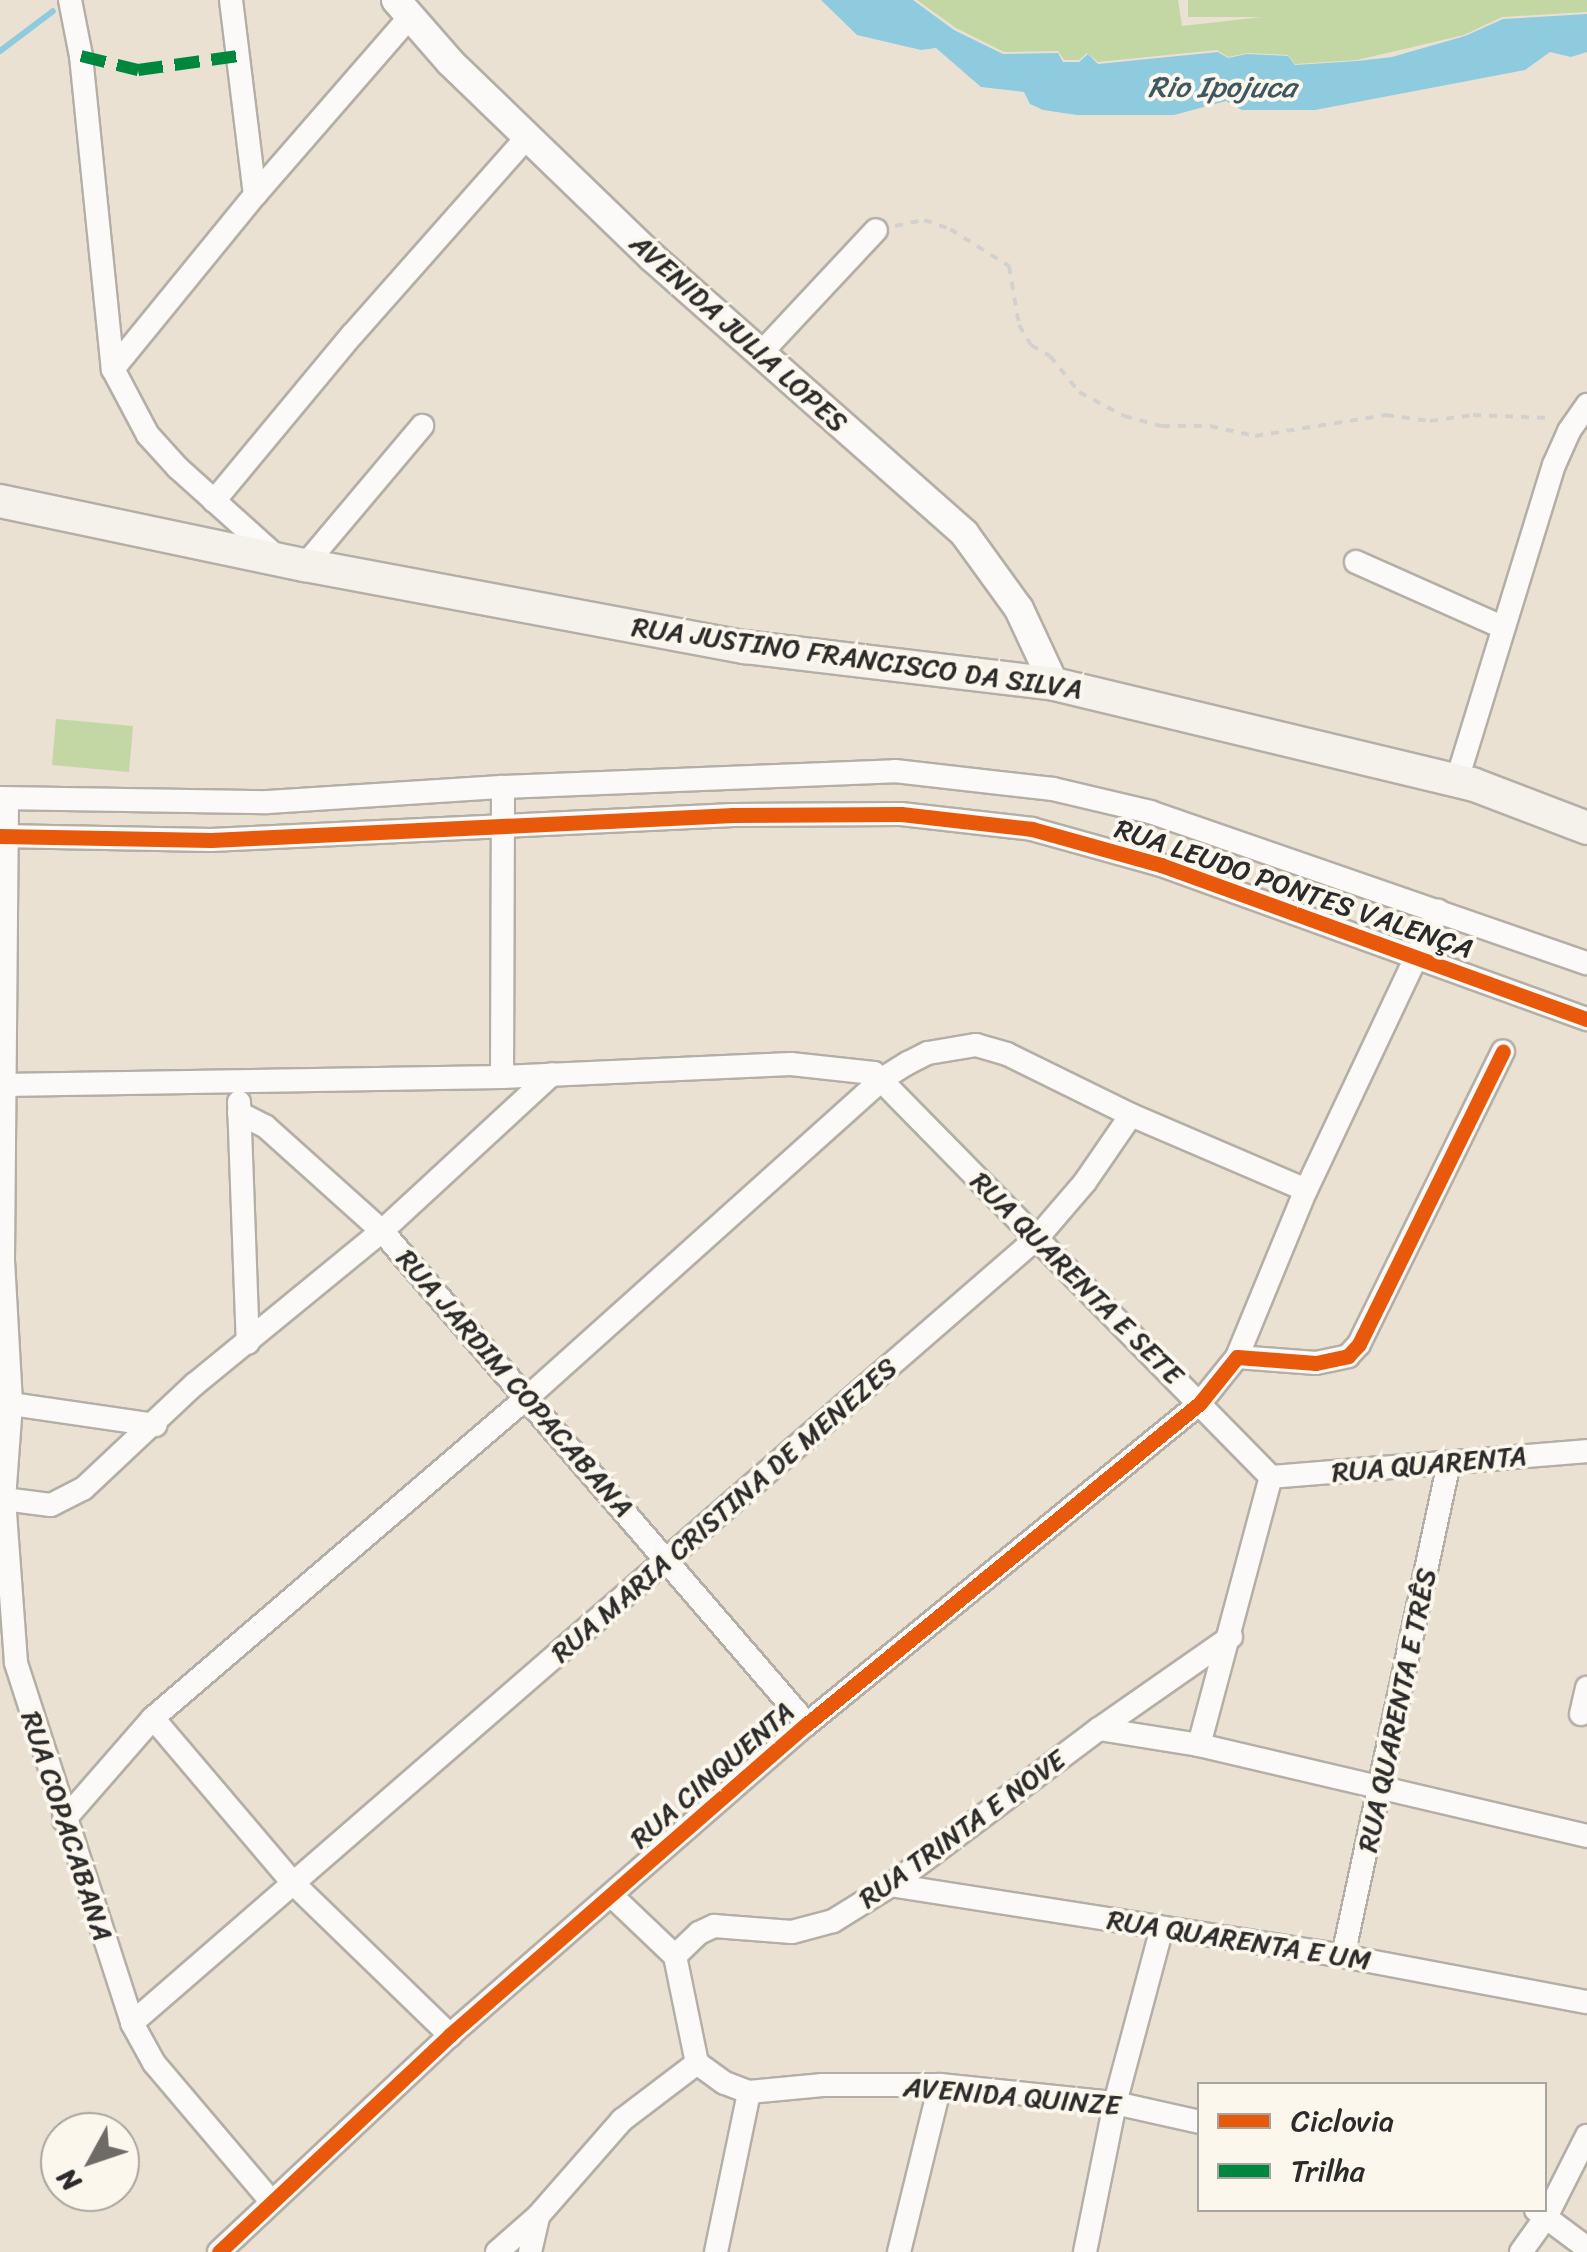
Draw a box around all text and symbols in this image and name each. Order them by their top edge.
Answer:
water label: Rio Ipojuca [1148,69,1296,105]
street label: AVENIDA JULIA LOPES [624,228,854,438]
street label: RUA JUSTINO FRANCISCO DA SILVA [631,610,1083,706]
street label: RUA LEUDO PONTES VALENÇA [1113,813,1475,965]
street label: RUA QUARENTA E SETE [963,1164,1191,1392]
street label: RUA JARDIM COPACABANA [390,1243,640,1523]
street label: RUA MARIA CRISTINA DE MENEZES [545,1352,903,1668]
street label: RUA QUARENTA [1330,1439,1528,1489]
street label: RUA QUARENTA E TRÊS [1351,1565,1443,1855]
street label: RUA CINQUENTA [622,1694,802,1856]
street label: RUA COPACABANA [14,1707,120,1945]
street label: RUA TRINTA E NOVE [850,1741,1074,1917]
street label: RUA QUARENTA E UM [1104,1902,1374,1978]
street label: AVENIDA QUINZE [902,2070,1122,2122]
legend [1197,2082,1547,2212]
text: Ciclovia [1291,2094,1394,2148]
north arrow [40,2112,140,2212]
text: Trilha [1291,2144,1365,2198]
text: N [43,2157,93,2204]

